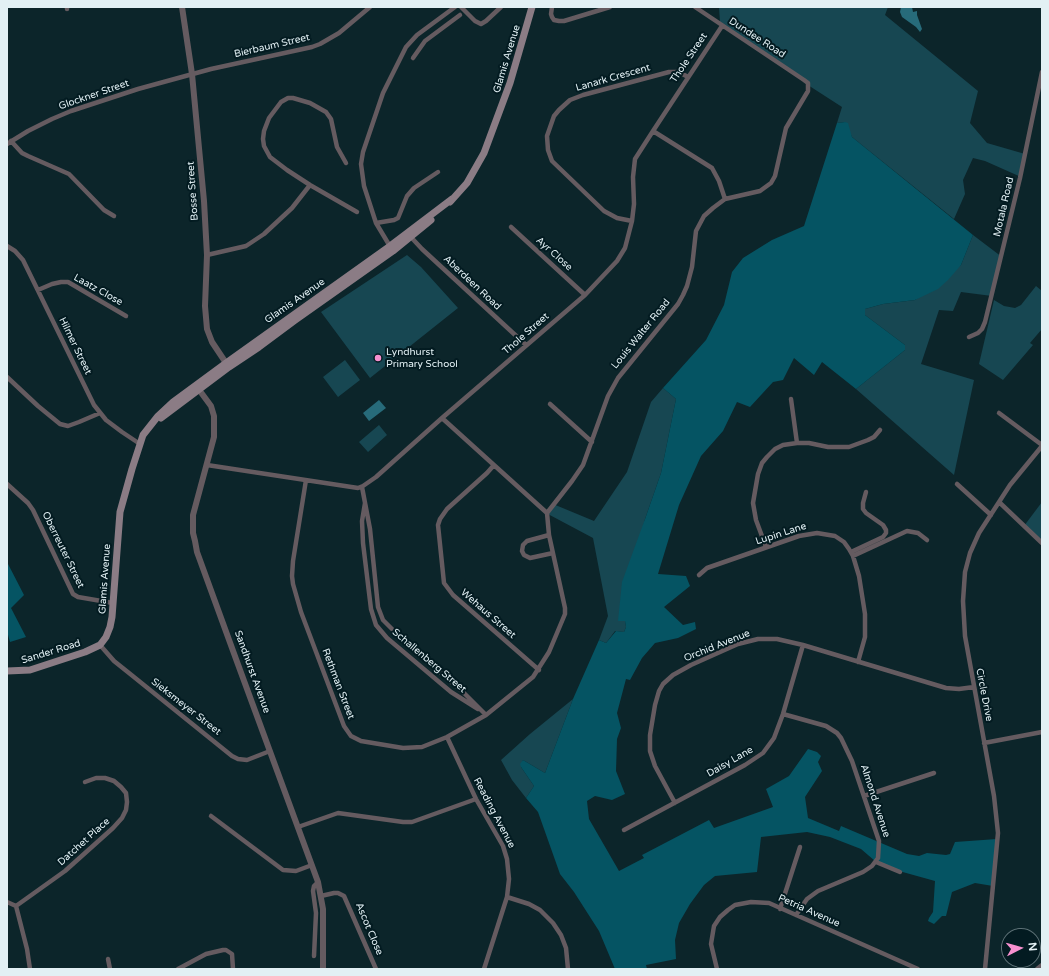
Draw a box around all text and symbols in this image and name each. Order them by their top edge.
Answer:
street label: Dundee Road [726,15,788,61]
street label: Glamis Avenue [491,24,523,94]
street label: Bierbaum Street [233,31,311,61]
street label: Thole Street [668,31,710,85]
street label: Lanark Crescent [574,62,652,94]
street label: Glockner Street [57,77,131,113]
street label: Bosse Street [185,161,201,221]
street label: Motala Road [991,176,1017,238]
street label: Ayr Close [533,235,575,273]
street label: Aberdeen Road [441,253,503,313]
street label: Laatz Close [71,272,125,308]
street label: Glamis Avenue [263,276,327,326]
street label: Louis Walter Road [609,297,673,371]
street label: Thole Street [500,311,552,357]
street label: Hilmer Street [56,315,94,377]
place label: Lyndhurst Primary School [386,346,458,370]
marker: Lyndhurst Primary School [373,353,383,363]
street label: Oberreuter Street [39,510,87,590]
street label: Lupin Lane [754,520,808,548]
street label: Glamis Avenue [97,543,113,615]
street label: Wehaus Street [458,587,518,641]
street label: Schallenberg Street [389,626,469,696]
street label: Orchid Avenue [682,627,752,665]
street label: Sandhurst Avenue [231,629,273,715]
street label: Sander Road [20,637,82,667]
street label: Rethman Street [319,647,357,721]
street label: Circle Drive [973,667,995,723]
street label: Sieksmeyer Street [149,676,223,738]
street label: Daisy Lane [705,744,755,780]
street label: Almond Avenue [858,763,892,839]
street label: Reading Avenue [470,776,518,850]
street label: Datchet Place [56,815,112,869]
street label: Petria Avenue [776,892,842,930]
street label: Ascot Close [353,901,385,957]
north arrow [1001,928,1041,968]
text: N [1026,942,1039,952]

